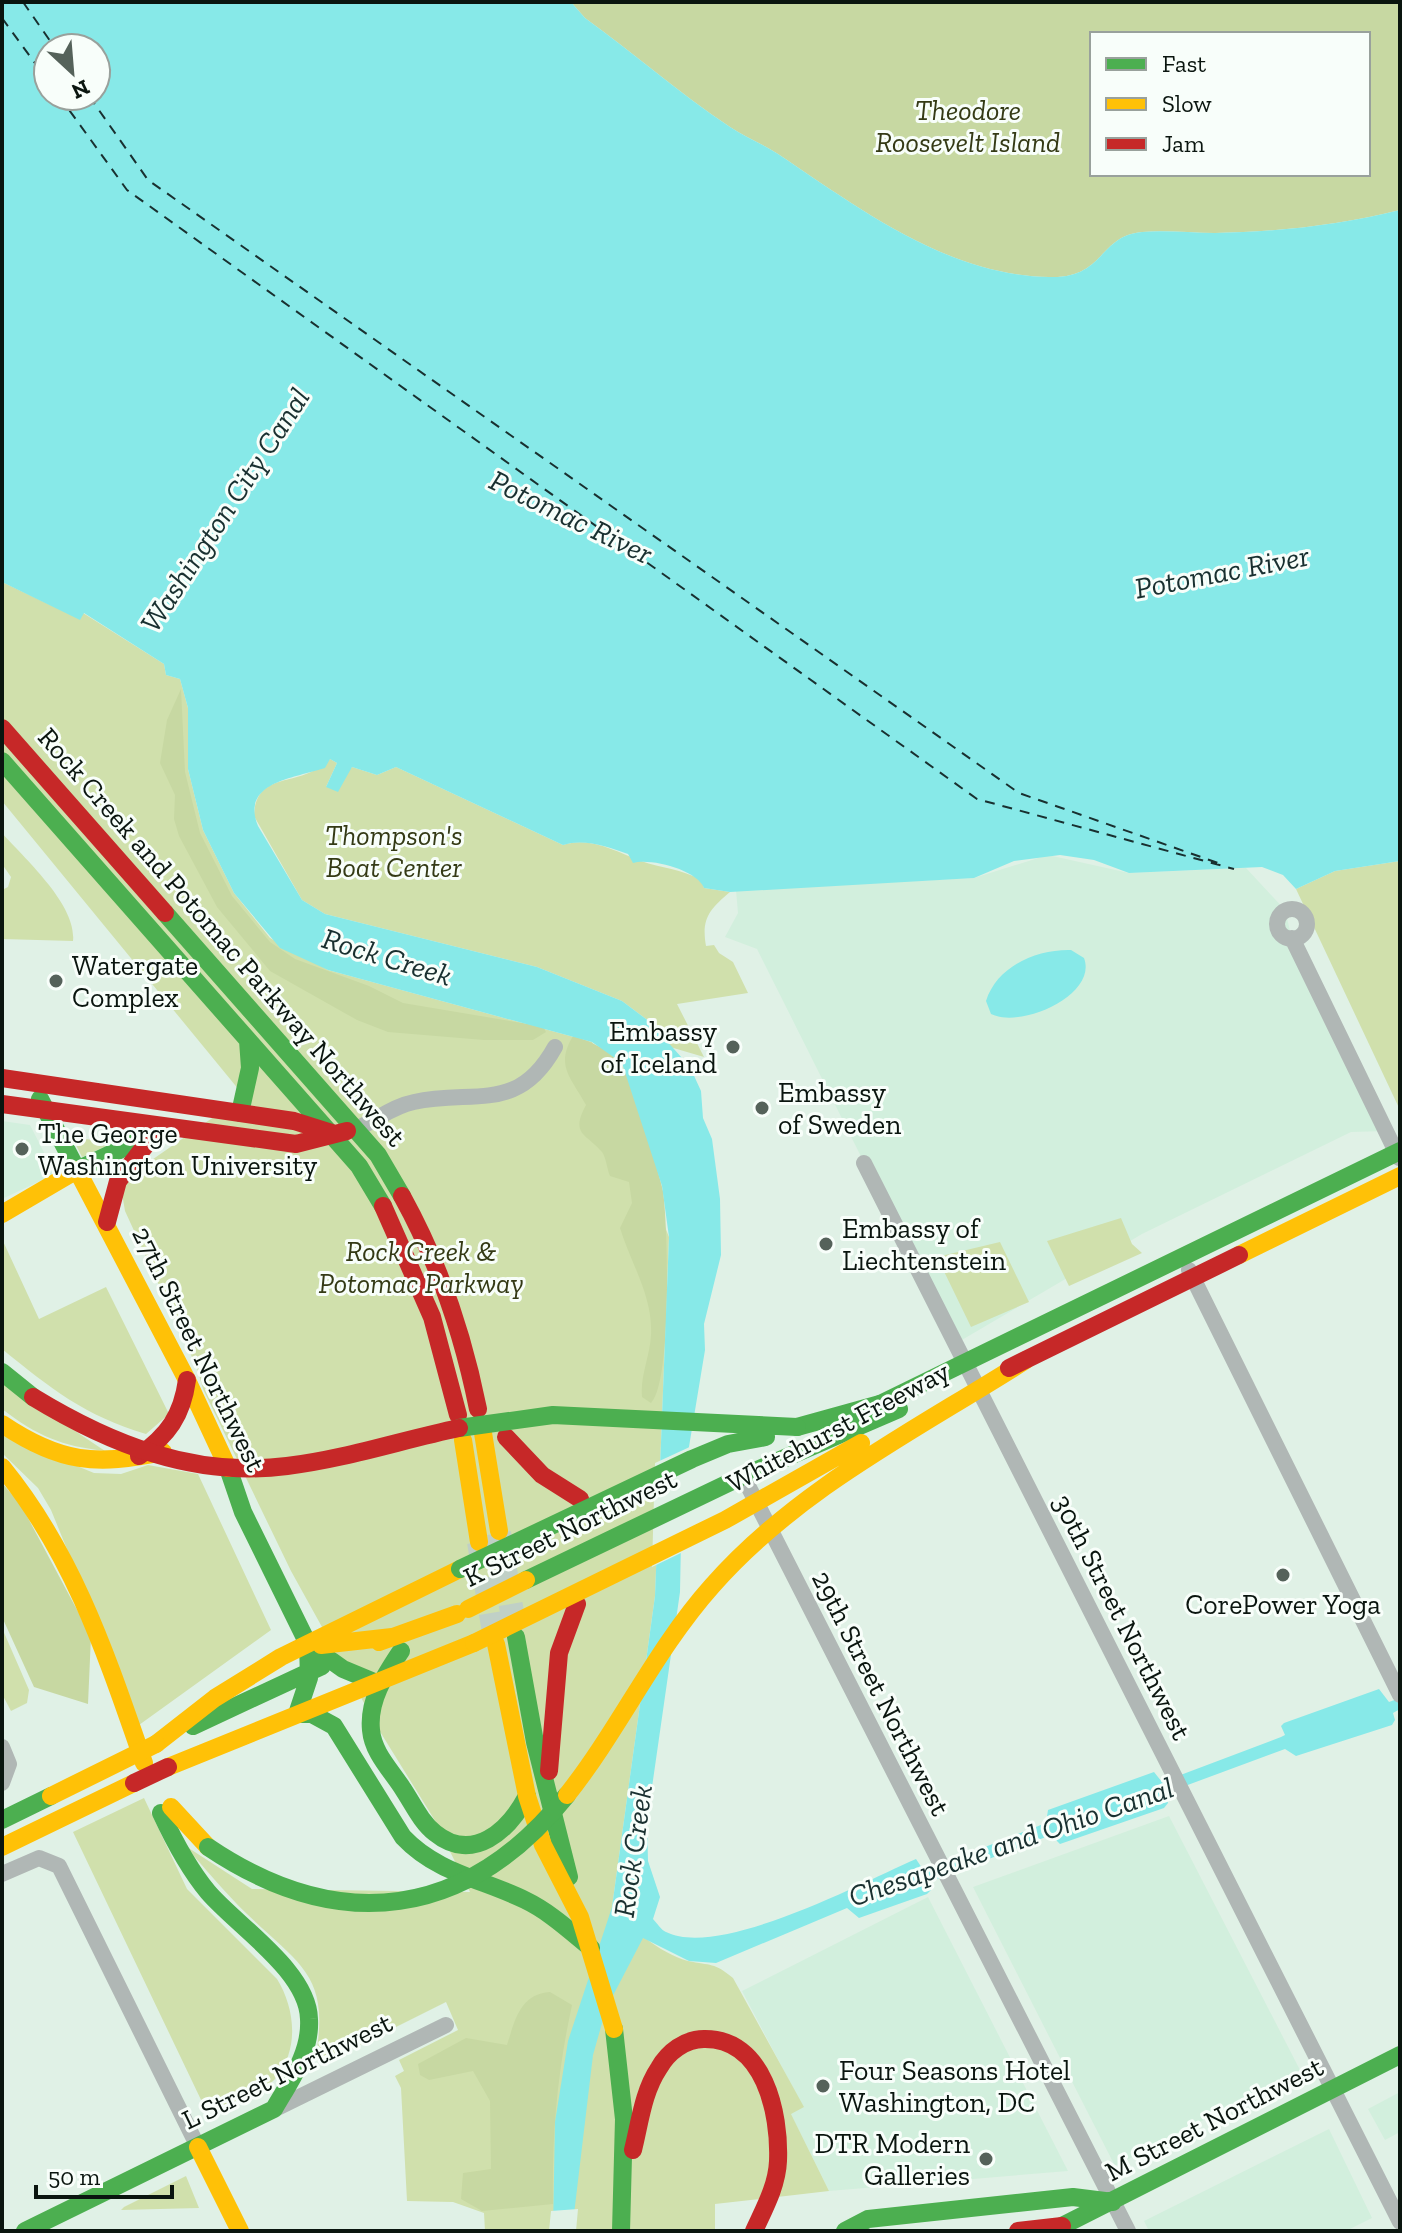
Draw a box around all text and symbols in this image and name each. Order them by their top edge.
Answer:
north arrow [32,32,112,112]
legend [1090,32,1370,176]
text: Fast [1162,49,1206,78]
text: N [67,74,94,105]
text: Slow [1162,89,1212,118]
park label: Theodore Roosevelt Island [876,94,1060,159]
text: Jam [1162,129,1205,158]
water label: Washington City Canal [133,381,317,639]
water label: Potomac River [484,462,659,572]
water label: Potomac River [1132,537,1313,607]
street label: Rock Creek and Potomac Parkway Northwest [31,721,413,1153]
park label: Thompson's Boat Center [325,819,463,884]
water label: Rock Creek [318,920,456,994]
place label: Watergate Complex [72,949,198,1014]
marker: Watergate Complex [47,972,65,990]
place label: Embassy of Iceland [600,1015,718,1080]
marker: Embassy of Iceland [724,1038,742,1056]
place label: Embassy of Sweden [778,1076,901,1141]
marker: Embassy of Sweden [753,1099,771,1117]
place label: The George Washington University [38,1117,318,1182]
marker: The George Washington University [13,1140,31,1158]
place label: Embassy of Liechtenstein [842,1212,1006,1277]
street label: 27th Street Northwest [125,1221,273,1477]
park label: Rock Creek & Potomac Parkway [318,1235,524,1300]
marker: Embassy of Liechtenstein [817,1235,835,1253]
street label: Whitehurst Freeway [721,1354,956,1500]
street label: K Street Northwest [458,1462,682,1594]
street label: 30th Street Northwest [1046,1489,1198,1746]
street label: 29th Street Northwest [805,1565,957,1821]
marker: CorePower Yoga [1274,1566,1292,1584]
place label: CorePower Yoga [1185,1588,1381,1621]
water label: Chesapeake and Ohio Canal [844,1769,1178,1915]
water label: Rock Creek [606,1782,660,1920]
street label: L Street Northwest [177,2006,398,2136]
street label: M Street Northwest [1100,2050,1329,2188]
place label: Four Seasons Hotel Washington, DC [839,2054,1071,2119]
marker: Four Seasons Hotel Washington, DC [814,2077,832,2095]
place label: DTR Modern Galleries [815,2127,970,2192]
scale bar [36,2149,172,2199]
marker: DTR Modern Galleries [977,2150,995,2168]
text: 50 m [48,2162,101,2191]

